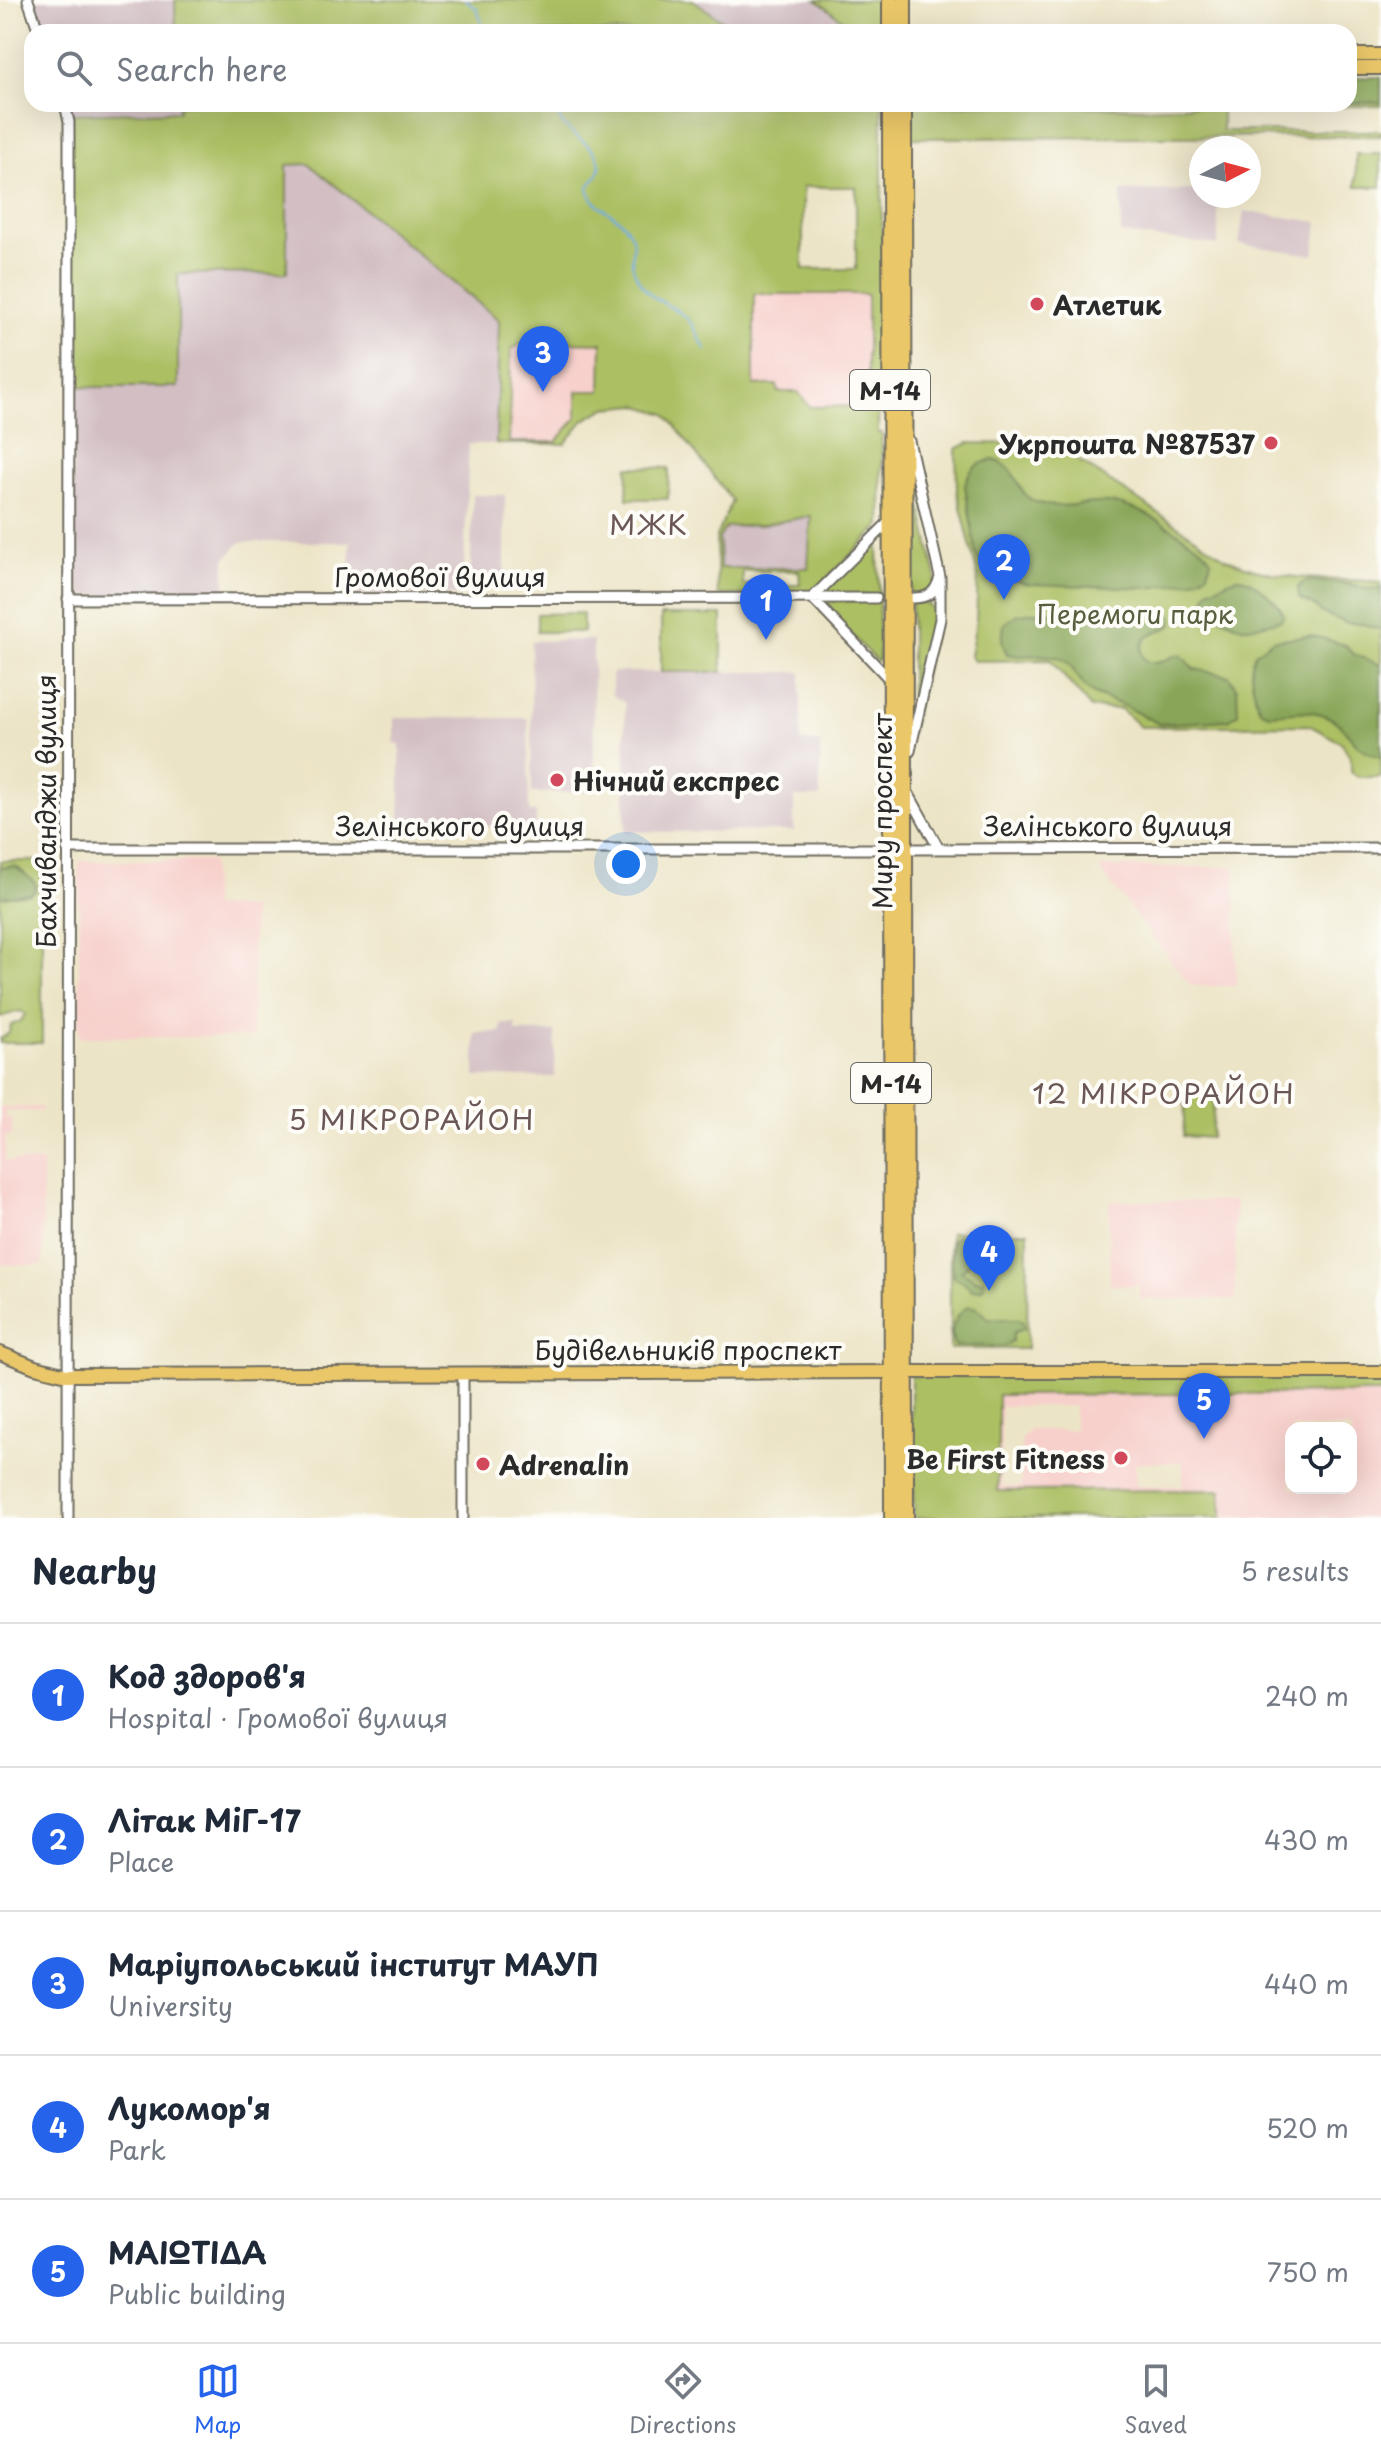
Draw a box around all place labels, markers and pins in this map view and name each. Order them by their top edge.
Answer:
place label: Атлетик [1053,285,1162,324]
marker: Атлетик [1028,295,1046,313]
pin: 3 [517,326,569,392]
place label: Укрпошта №87537 [997,424,1255,463]
marker: Укрпошта №87537 [1262,434,1280,452]
pin: 2 [978,534,1030,600]
pin: 1 [740,574,792,640]
place label: Нічний експрес [573,761,780,800]
marker: Нічний експрес [548,771,566,789]
pin: 4 [963,1225,1015,1291]
pin: 5 [1178,1373,1230,1439]
place label: Be First Fitness [906,1439,1105,1478]
place label: Adrenalin [499,1445,629,1484]
marker: Be First Fitness [1112,1449,1130,1467]
marker: Adrenalin [474,1455,492,1473]

